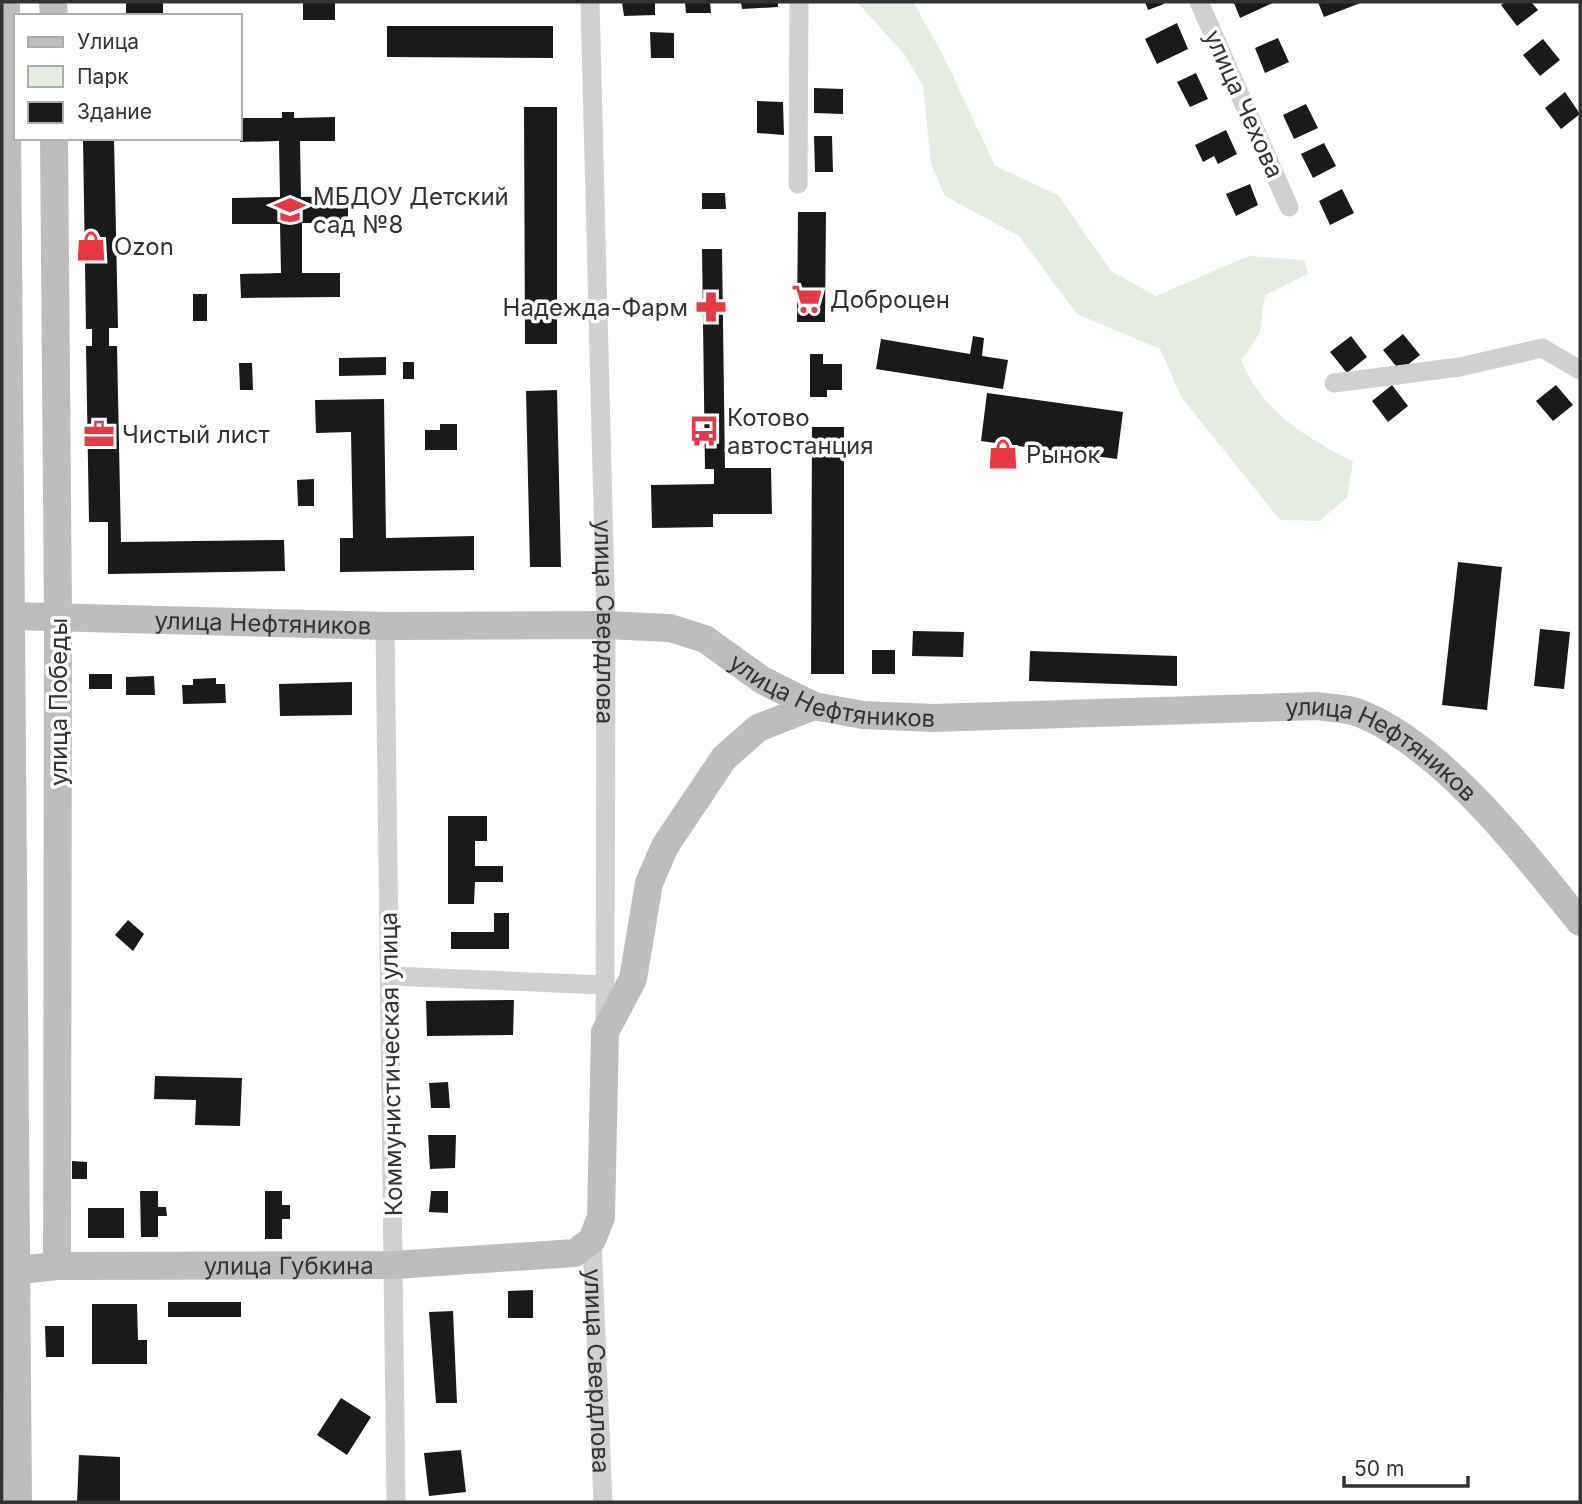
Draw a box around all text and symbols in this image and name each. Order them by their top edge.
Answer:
legend [14,14,242,140]
street label: улица Чехова [1198,25,1290,183]
text: Улица [77,29,139,54]
text: Парк [77,64,129,89]
text: Здание [77,99,152,124]
place label: МБДОУ Детский сад №8 [313,182,509,239]
school or university icon: МБДОУ Детский сад №8 [273,193,307,227]
shop icon: Ozon [74,229,108,263]
place label: Ozon [114,232,174,261]
supermarket icon: Доброцен [790,282,824,316]
place label: Доброцен [830,285,950,314]
pharmacy icon: Надежда-Фарм [694,290,728,324]
place label: Надежда-Фарм [503,293,688,322]
place label: Котово автостанция [727,403,874,460]
bus stop icon: Котово автостанция [687,414,721,448]
office icon: Чистый лист [82,417,116,451]
place label: Чистый лист [122,420,270,449]
shop icon: Рынок [986,437,1020,471]
place label: Рынок [1026,440,1101,469]
street label: улица Свердлова [589,519,621,724]
street label: улица Нефтяников [154,605,372,640]
street label: улица Победы [44,618,73,786]
street label: улица Нефтяников [724,647,936,733]
street label: улица Нефтяников [1285,691,1483,807]
street label: Коммунистическая улица [374,912,408,1216]
street label: улица Губкина [204,1251,374,1280]
street label: улица Свердлова [579,1268,616,1474]
scale bar [1344,1444,1468,1488]
text: 50 m [1354,1456,1404,1481]

